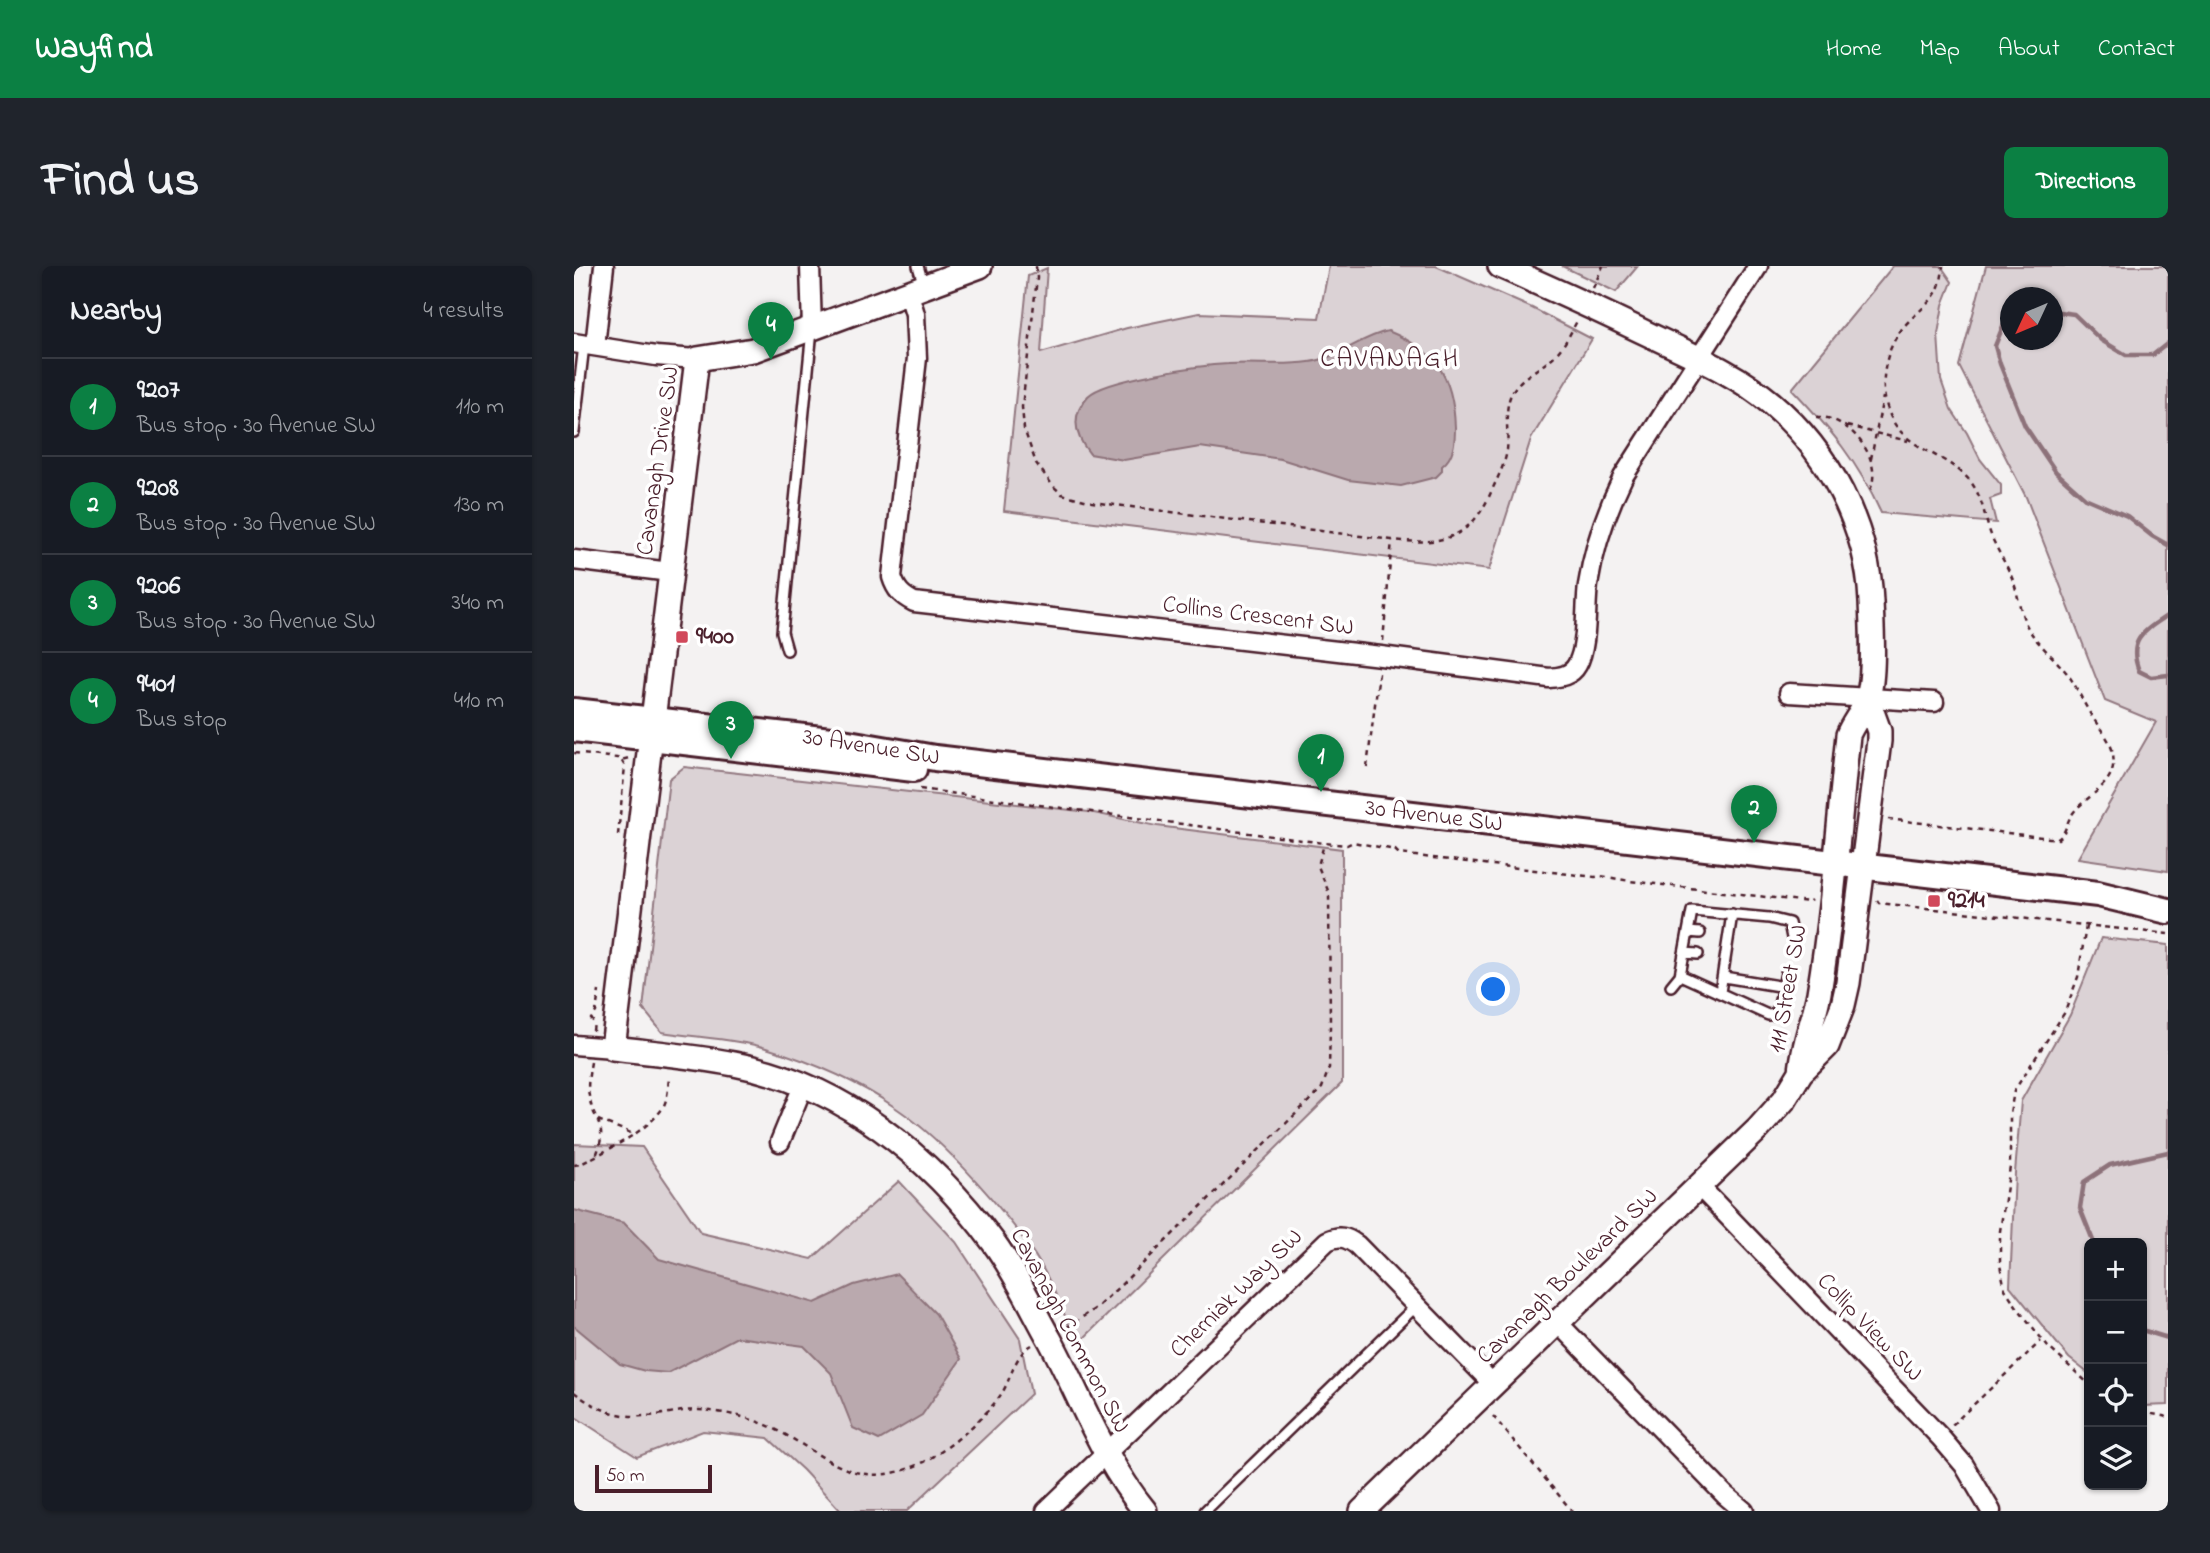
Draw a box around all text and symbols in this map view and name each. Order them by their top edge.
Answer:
text: Wayfind [35,25,153,73]
text: Home [1826,32,1882,67]
text: Map [1920,32,1960,67]
text: About [1998,32,2060,67]
text: Contact [2098,32,2175,67]
text: Find us [42,146,199,218]
button: Directions [2004,147,2168,218]
north arrow [2000,287,2063,350]
text: Nearby [70,290,162,334]
text: 4 results [423,295,504,328]
pin: 4 [748,302,794,360]
district label: CAVANAGH [1320,341,1460,379]
street label: Cavanagh Drive SW [628,364,690,558]
text: 9207 [137,372,180,410]
text: 1 [89,391,97,424]
text: 110 m [456,391,504,424]
text: Bus stop · 30 Avenue SW [137,410,376,443]
text: 9208 [137,470,179,508]
text: 2 [87,489,99,522]
text: 130 m [454,489,504,522]
text: Bus stop · 30 Avenue SW [137,508,376,541]
text: 9206 [137,568,180,606]
text: 3 [88,587,98,620]
text: 340 m [451,587,504,620]
street label: Collins Crescent SW [1160,588,1356,646]
text: Bus stop · 30 Avenue SW [137,606,376,639]
place label: 9400 [695,620,734,655]
marker: 9400 [674,629,690,645]
text: 9401 [137,666,175,704]
text: 4 [88,685,98,718]
text: 410 m [454,685,504,718]
pin: 3 [708,701,754,759]
text: Bus stop [137,704,227,737]
street label: 30 Avenue SW [800,720,942,776]
pin: 1 [1298,734,1344,792]
pin: 2 [1731,785,1777,843]
street label: 30 Avenue SW [1363,791,1505,843]
place label: 9214 [1947,884,1985,919]
marker: 9214 [1926,893,1942,909]
street label: 111 Street SW [1761,922,1817,1056]
your location [1476,972,1510,1006]
street label: Cavanagh Boulevard SW [1469,1181,1667,1373]
street label: Cherniak Way SW [1163,1221,1312,1368]
street label: Cavanagh Common SW [1000,1222,1138,1440]
map controls [2084,1238,2147,1490]
button: + [2084,1238,2147,1301]
street label: Collip View SW [1808,1266,1930,1390]
button: − [2084,1301,2147,1364]
button: locate [2084,1364,2147,1427]
button: layers [2084,1427,2147,1490]
scale bar [595,1462,712,1494]
text: 50 m [606,1463,645,1490]

